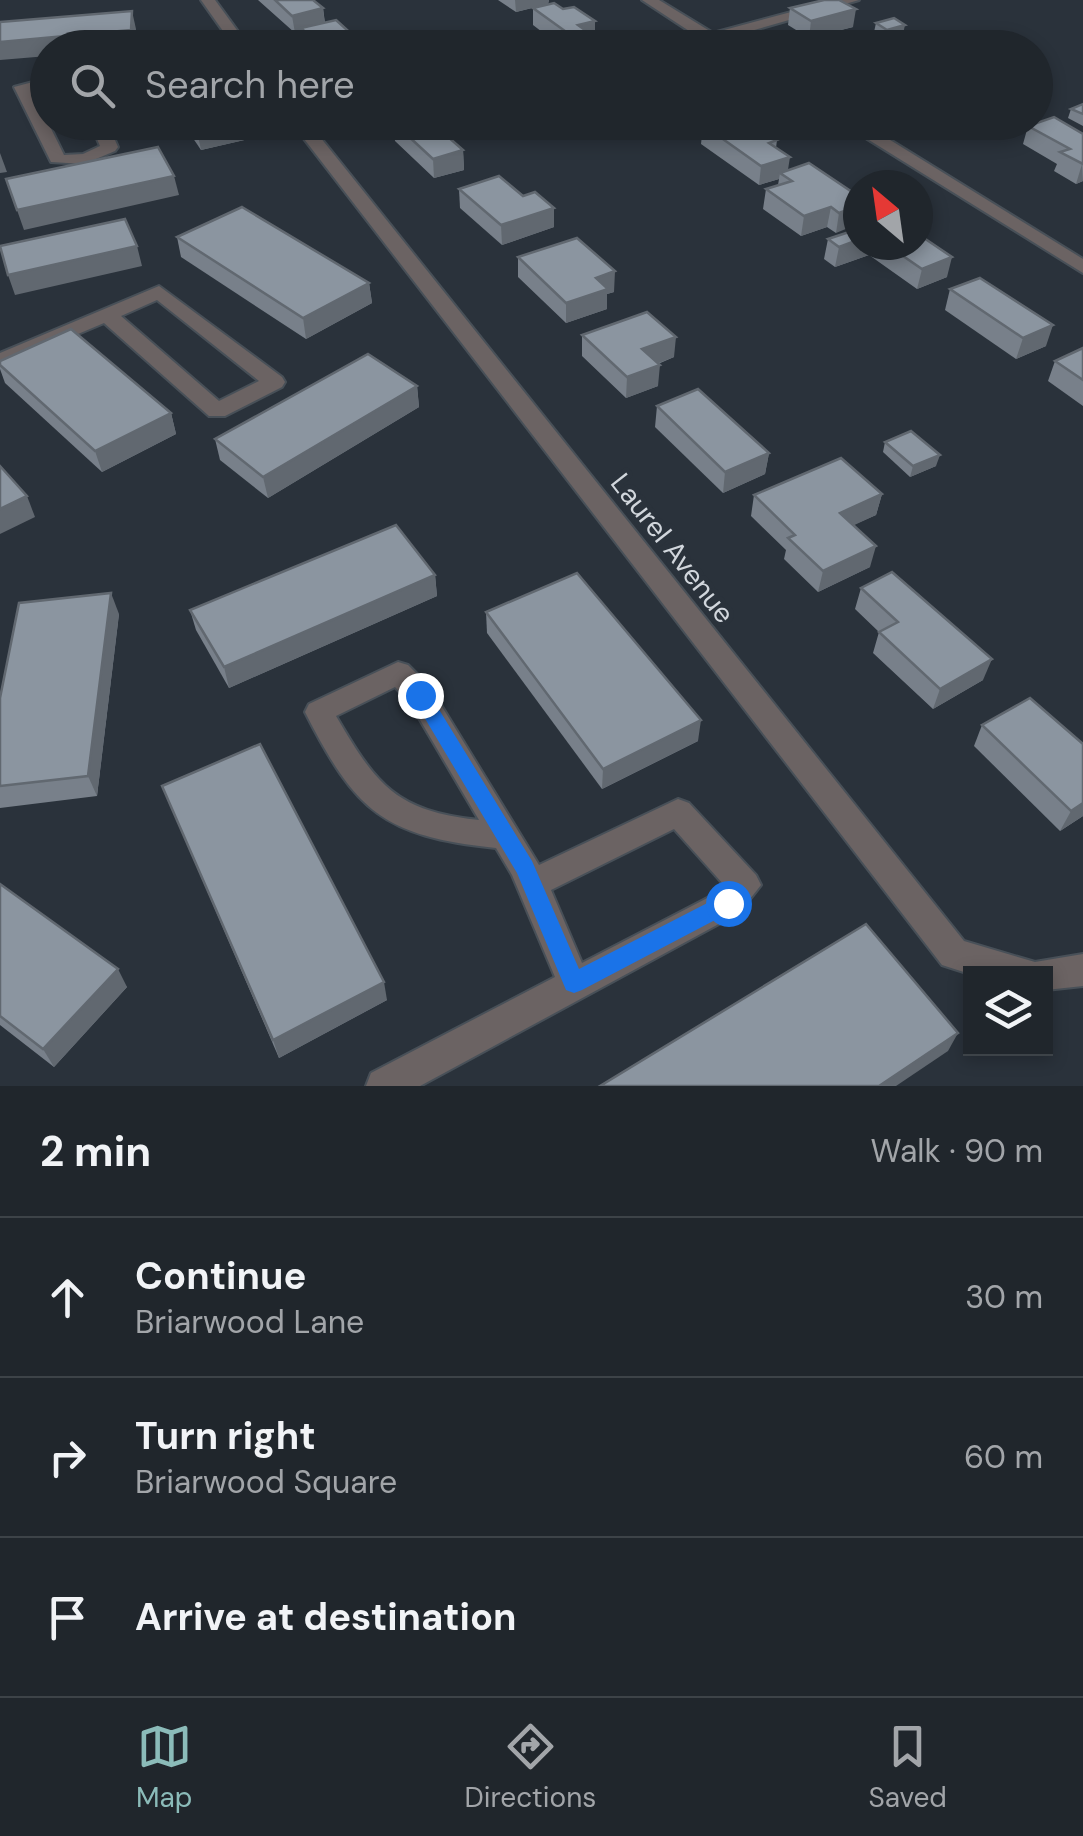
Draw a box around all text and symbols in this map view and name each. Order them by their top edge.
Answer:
search box [30,30,1053,140]
icon: search [65,58,120,113]
text: Search here [145,60,355,110]
north arrow [843,170,933,260]
street label: Laurel Avenue [602,466,743,631]
route end [398,673,444,719]
route start [706,881,752,927]
map controls [963,966,1053,1056]
button: layers [963,966,1053,1056]
text: 2 min [40,1124,151,1179]
text: Walk · 90 m [871,1130,1043,1172]
text: Continue [135,1251,306,1301]
icon: ahead [40,1270,95,1325]
text: 30 m [965,1276,1043,1318]
text: Briarwood Lane [135,1301,364,1343]
text: Turn right [135,1411,316,1461]
icon: right [40,1430,95,1485]
text: 60 m [964,1436,1043,1478]
text: Briarwood Square [135,1461,397,1503]
icon: arrive [40,1590,95,1645]
text: Arrive at destination [135,1592,517,1642]
tab: Map [136,1719,192,1816]
tab: Directions [465,1719,596,1816]
tab: Saved [868,1719,947,1816]

